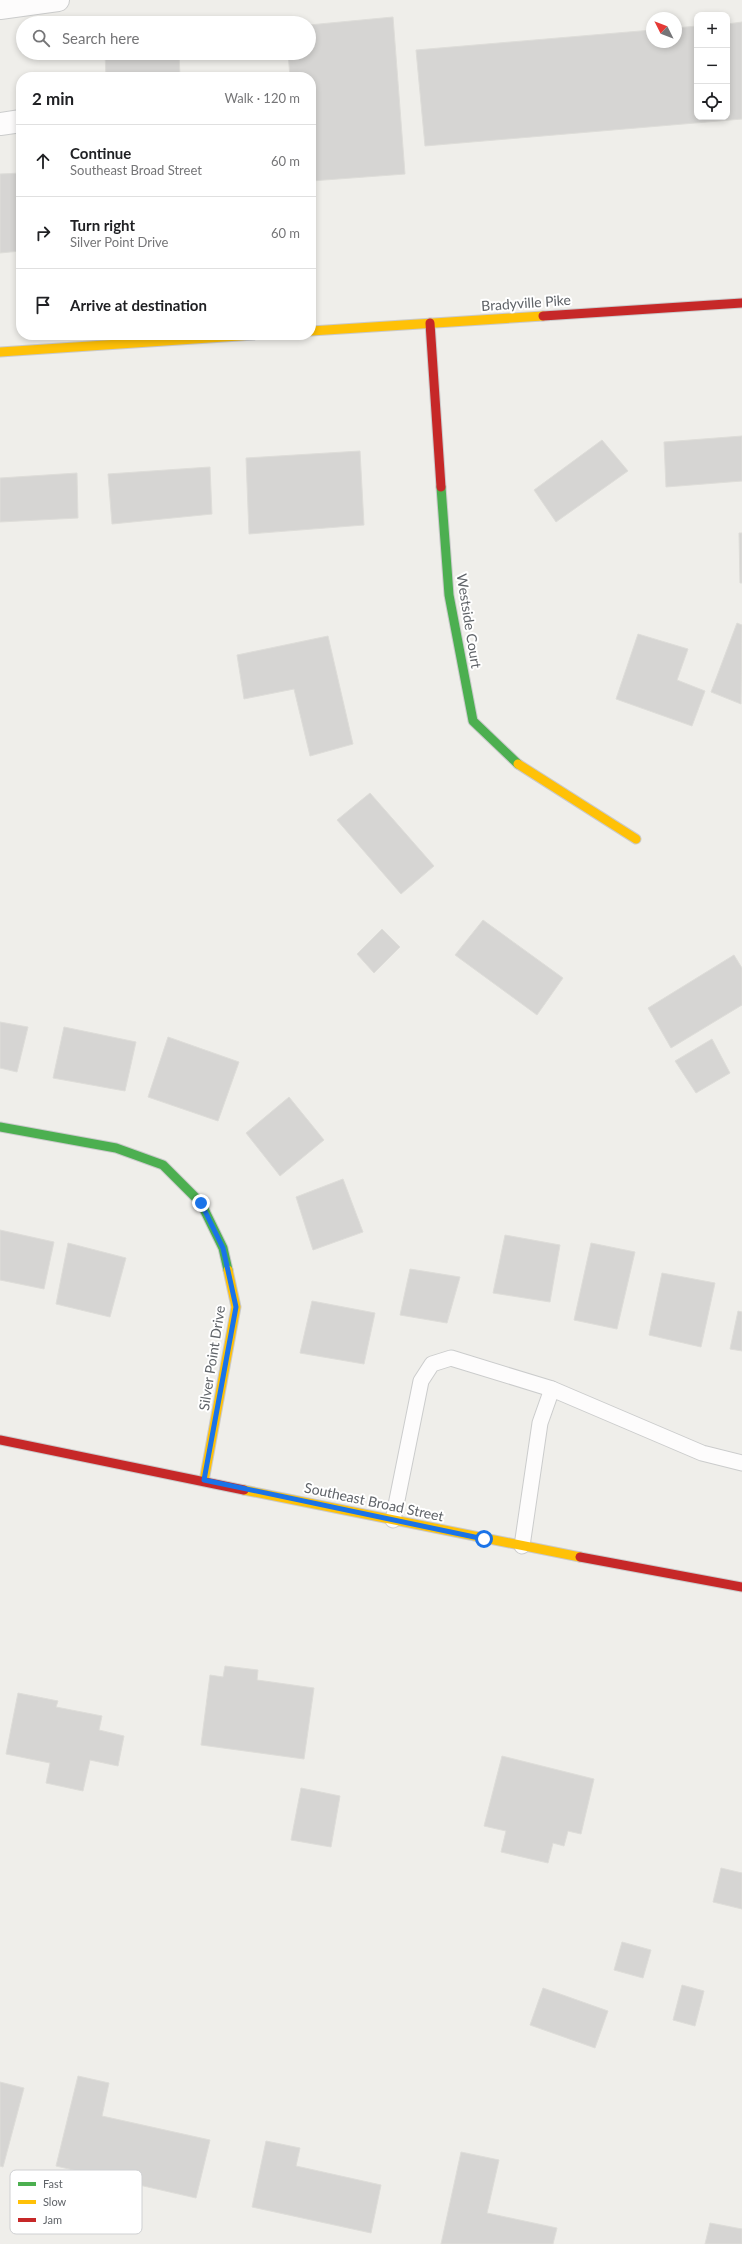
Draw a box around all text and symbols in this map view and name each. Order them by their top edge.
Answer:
north arrow [646,12,682,48]
map controls [694,12,730,120]
button: + [694,12,730,48]
search box [16,16,316,60]
icon: search [30,27,52,49]
text: Search here [62,29,139,47]
button: − [694,48,730,84]
button: locate [694,84,730,120]
text: 2 min [32,88,74,109]
text: Walk · 120 m [224,90,300,106]
text: Continue [70,144,131,162]
icon: ahead [32,150,54,172]
text: 60 m [271,153,300,169]
text: Southeast Broad Street [70,162,202,178]
text: Turn right [70,216,135,234]
icon: right [32,222,54,244]
text: 60 m [271,225,300,241]
text: Silver Point Drive [70,234,168,250]
street label: Bradyville Pike [481,291,571,314]
icon: arrive [32,294,54,316]
text: Arrive at destination [70,296,207,314]
street label: Westside Court [454,572,485,669]
route end [192,1194,210,1212]
street label: Silver Point Drive [195,1304,228,1412]
street label: Southeast Broad Street [303,1478,445,1525]
route start [475,1530,493,1548]
legend [10,2170,142,2234]
text: Fast [43,2177,63,2190]
text: Slow [43,2195,67,2208]
text: Jam [43,2213,62,2226]

